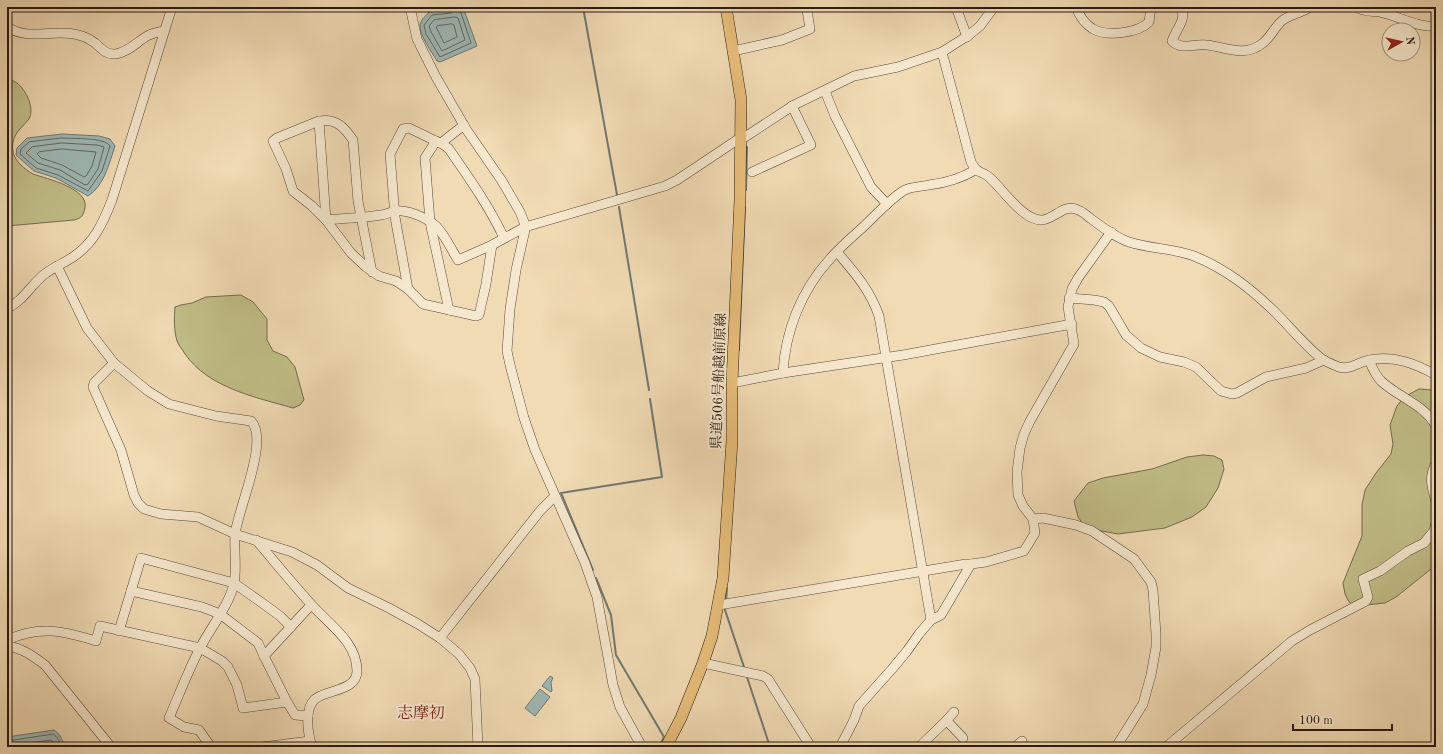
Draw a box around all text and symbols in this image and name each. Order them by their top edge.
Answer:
north arrow [1381,22,1421,62]
text: N [1403,36,1416,46]
street label: 県道506号船越前原線 [709,313,728,449]
district label: 志摩初 [397,704,445,722]
scale bar [1293,706,1392,732]
text: 100 m [1299,715,1333,727]

